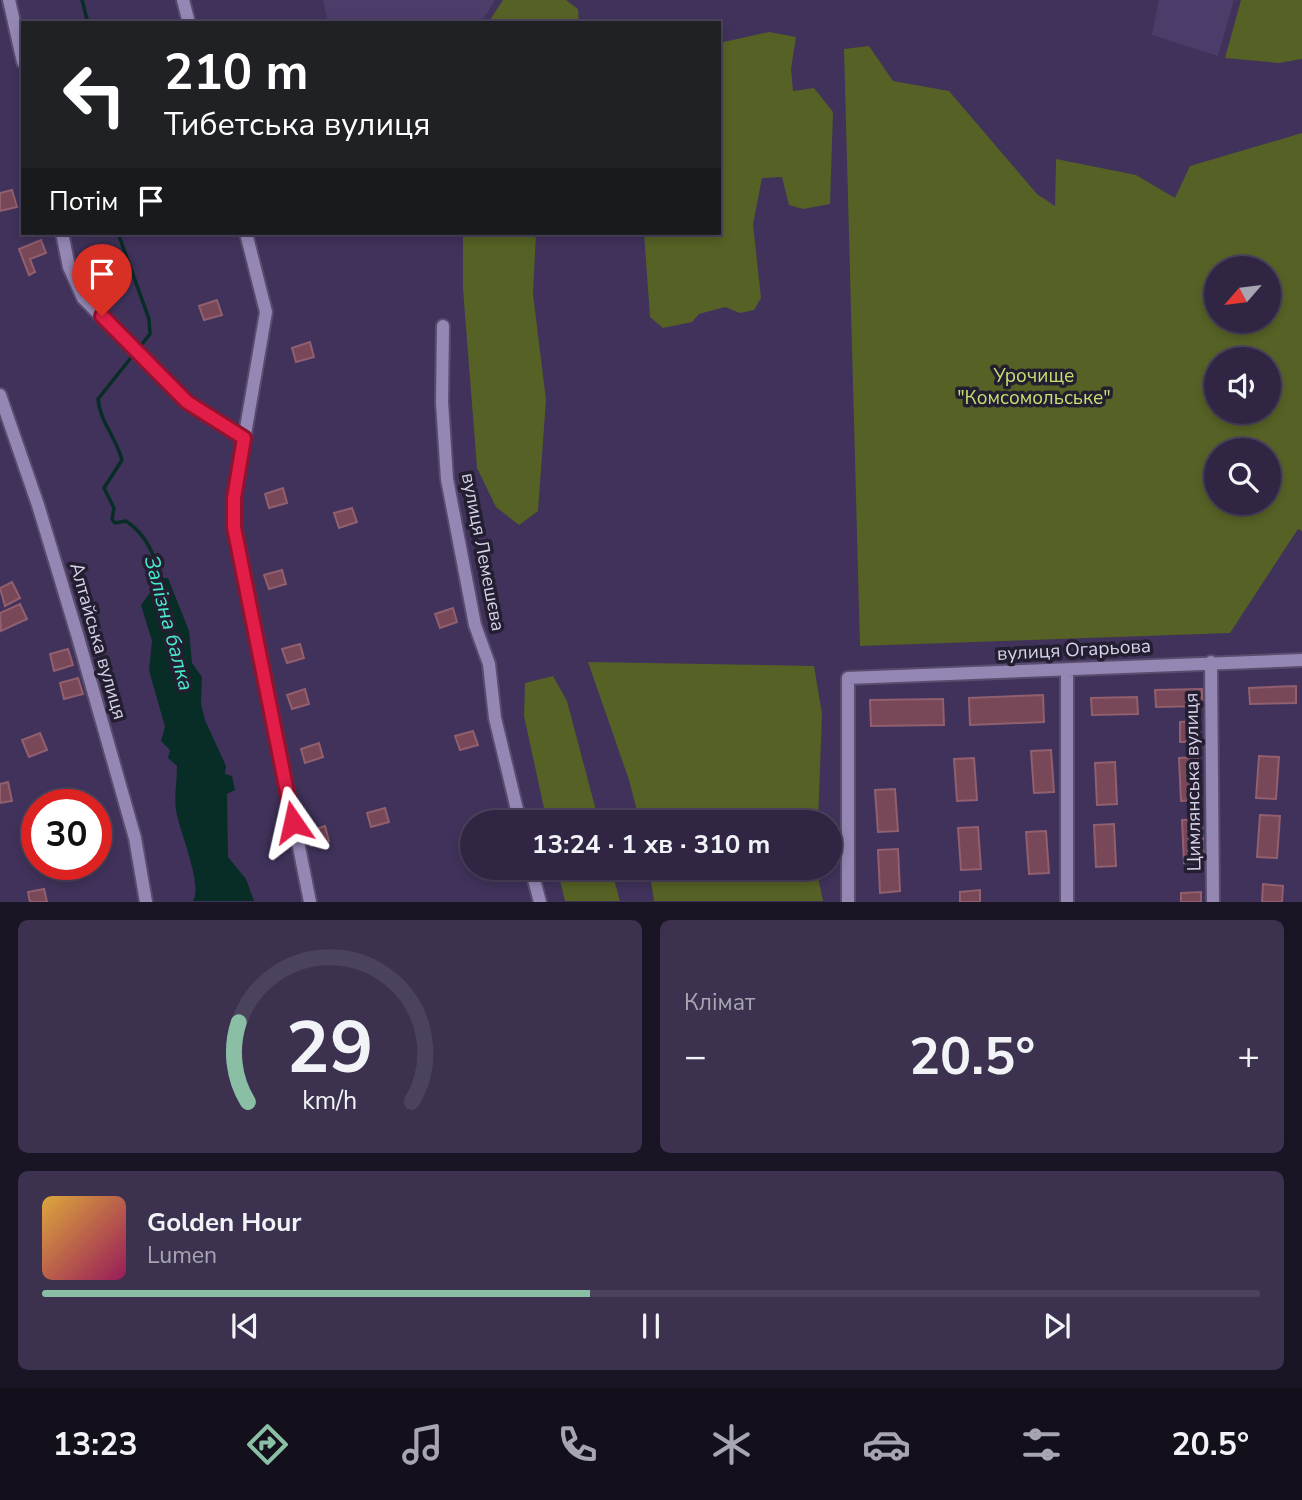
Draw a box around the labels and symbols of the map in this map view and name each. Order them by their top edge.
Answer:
pin [72,244,132,316]
north arrow [1204,256,1281,332]
park label: Урочище "Комсомольське" [957,363,1111,411]
street label: вулиця Лемешєва [455,471,511,633]
water label: Залізна балка [137,552,201,694]
street label: Алтайська вулиця [63,559,133,723]
street label: вулиця Огарьова [996,633,1152,667]
street label: Цимлянська вулиця [1178,692,1208,872]
position arrow [256,785,330,859]
speed limit sign: 30 [21,789,112,880]

